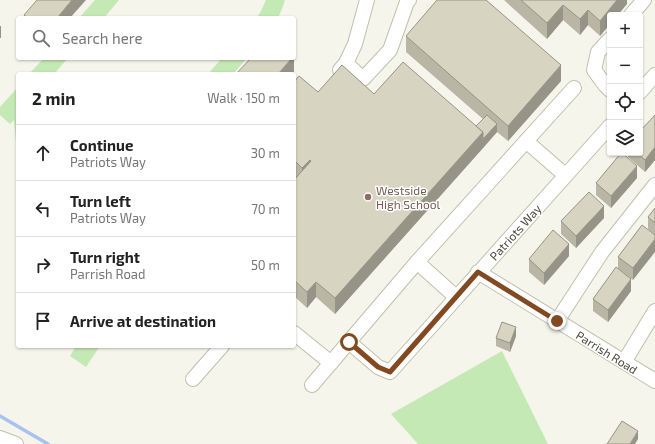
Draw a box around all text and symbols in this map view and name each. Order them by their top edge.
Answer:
map controls [607,12,643,156]
button: + [607,12,643,48]
search box [16,16,296,60]
icon: search [30,27,52,49]
text: Search here [62,29,143,47]
button: − [607,48,643,84]
button: locate [607,84,643,120]
text: 2 min [32,88,75,108]
text: Walk · 150 m [207,90,280,106]
button: layers [607,120,643,156]
text: Continue [70,136,133,154]
icon: ahead [32,142,54,164]
text: 30 m [251,145,280,161]
text: Patriots Way [70,154,146,170]
place label: Westside High School [376,183,441,211]
text: Turn left [70,192,131,210]
marker: Westside High School [363,192,373,202]
icon: left [32,198,54,220]
text: 70 m [251,201,280,217]
street label: Patriots Way [486,201,544,263]
text: Patriots Way [70,210,146,226]
text: Turn right [70,248,140,266]
icon: right [32,254,54,276]
text: 50 m [251,257,280,273]
text: Parrish Road [70,266,145,282]
icon: arrive [32,310,54,332]
text: Arrive at destination [70,312,216,330]
route end [548,312,566,330]
street label: Parrish Road [574,328,640,376]
route start [340,333,358,351]

